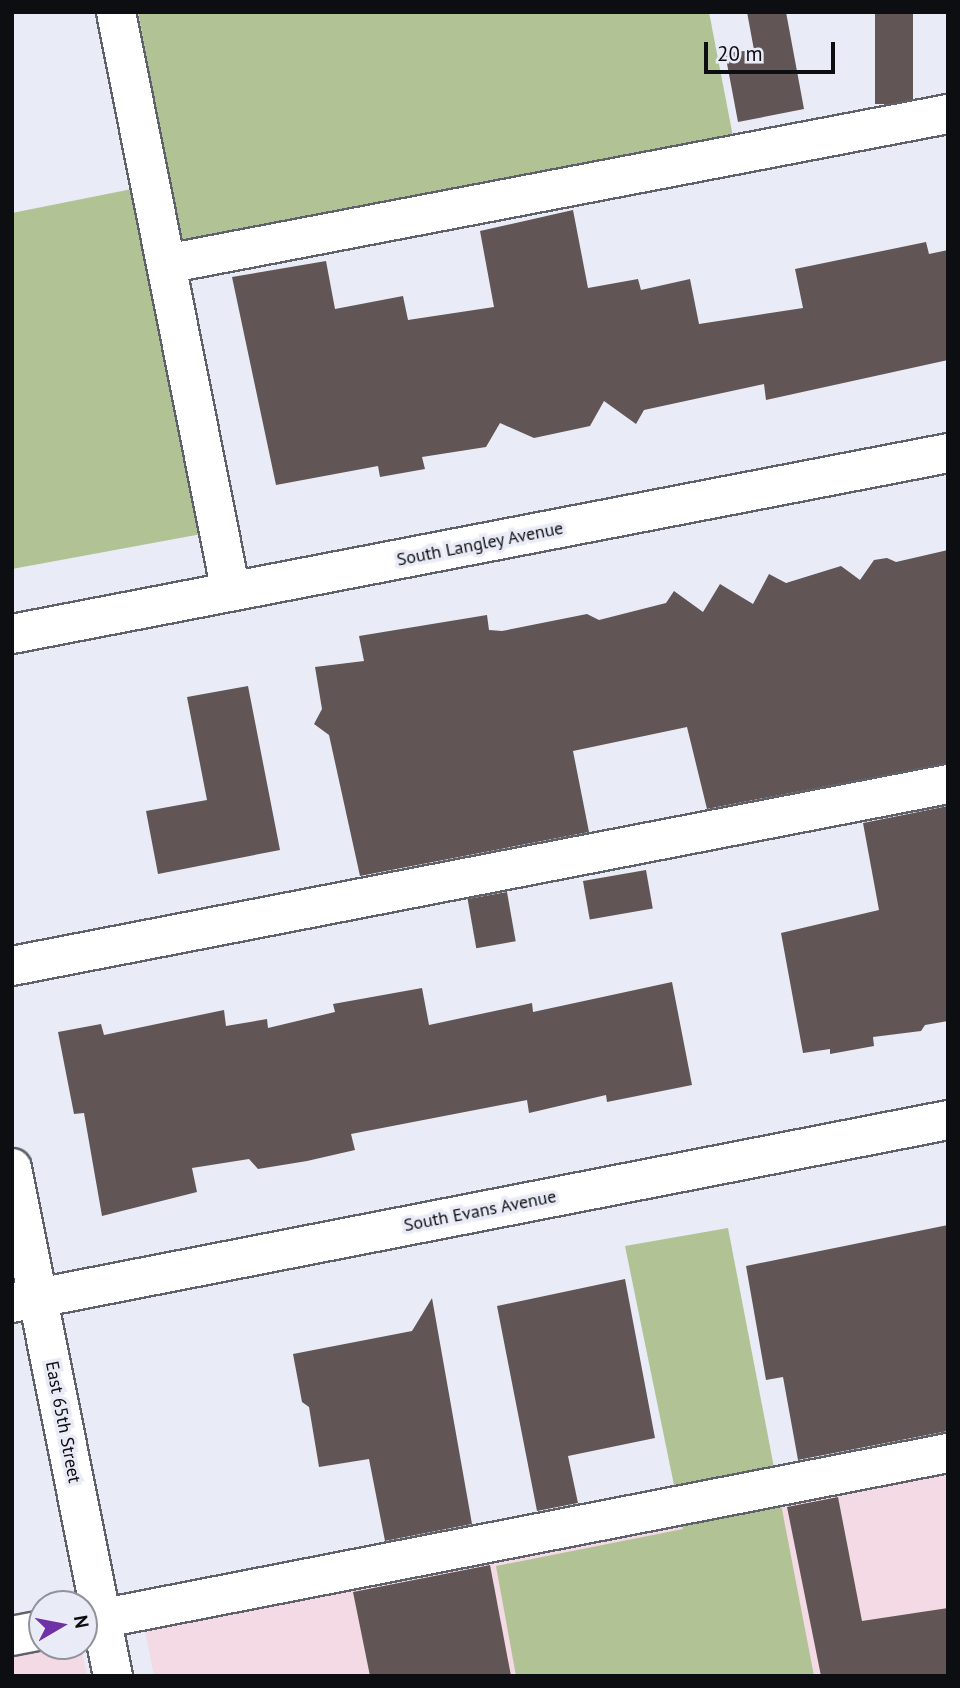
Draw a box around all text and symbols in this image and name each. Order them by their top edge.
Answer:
scale bar [708,28,839,72]
text: 20 m [717,40,763,67]
street label: South Langley Avenue [394,517,566,571]
street label: South Evans Avenue [402,1186,558,1236]
street label: East 65th Street [41,1359,85,1485]
north arrow [28,1590,98,1660]
text: N [69,1613,95,1630]

